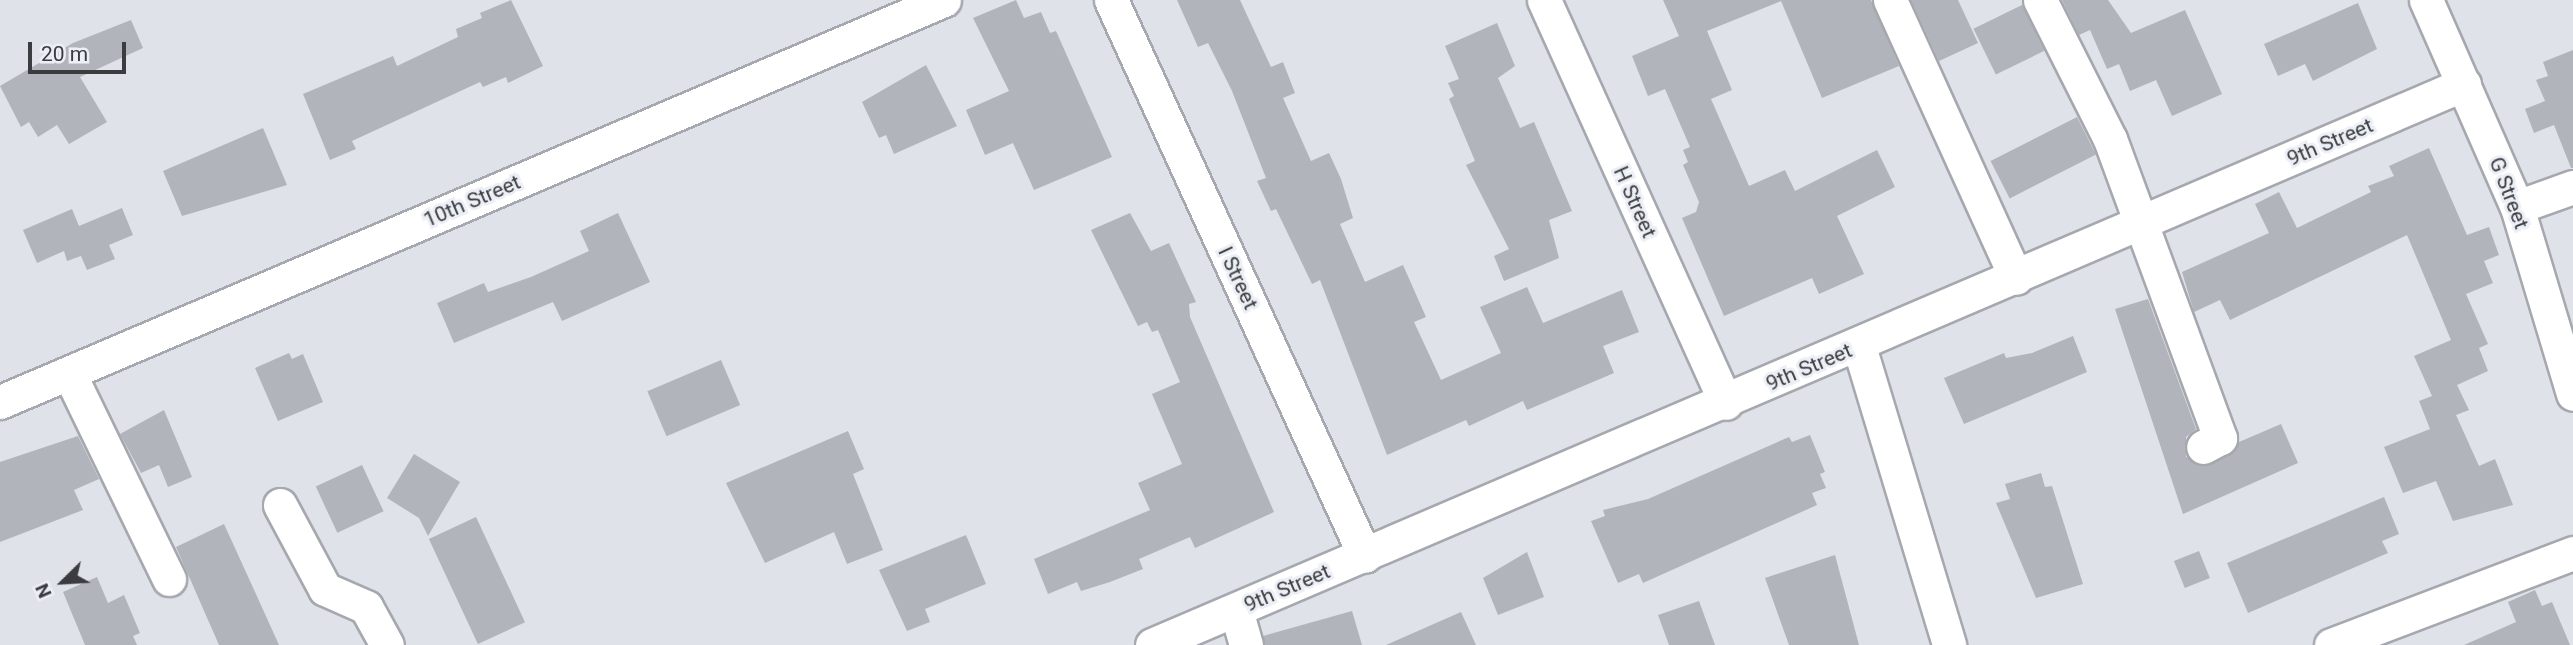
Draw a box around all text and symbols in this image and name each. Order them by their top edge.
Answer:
scale bar [32,28,130,72]
text: 20 m [41,42,88,66]
street label: 9th Street [2283,113,2377,171]
street label: G Street [2484,154,2534,232]
street label: H Street [1608,162,1662,242]
street label: 10th Street [420,169,524,233]
street label: I Street [1213,243,1263,313]
street label: 9th Street [1762,338,1856,396]
north arrow [28,547,98,617]
street label: 9th Street [1240,559,1334,617]
text: N [30,580,57,602]

